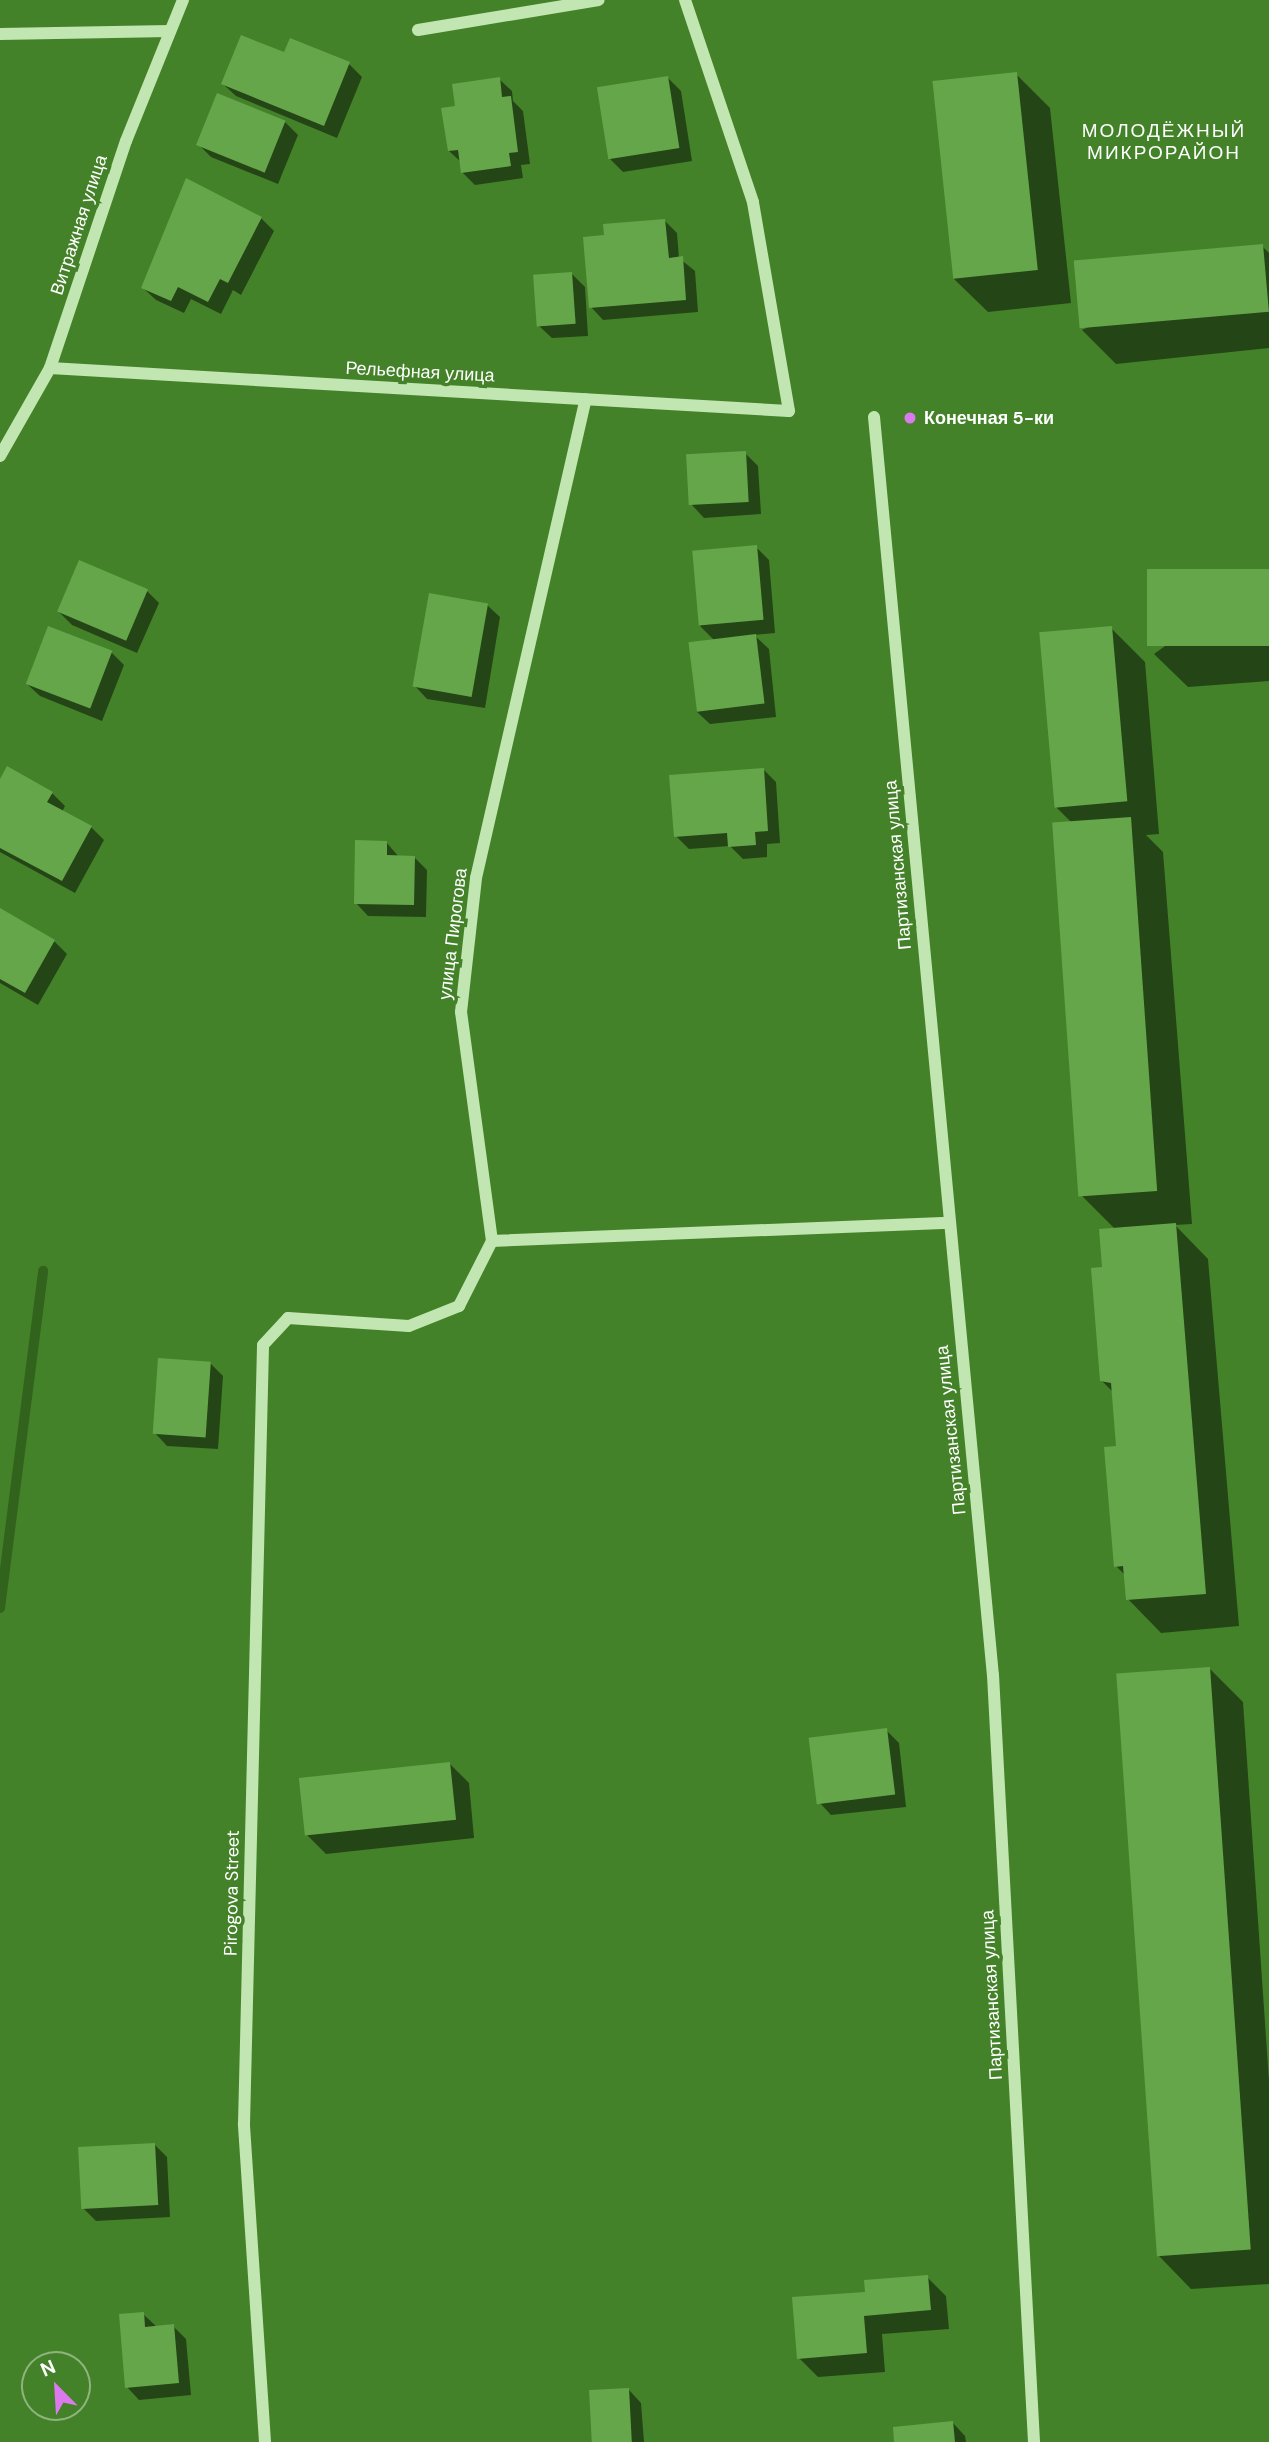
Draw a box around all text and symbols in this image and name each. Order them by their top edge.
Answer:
district label: МОЛОДЁЖНЫЙ МИКРОРАЙОН [1083,120,1245,164]
street label: Витражная улица [46,152,112,298]
street label: Рельефная улица [345,357,495,387]
place label: Конечная 5-ки [924,407,1054,429]
marker: Конечная 5-ки [902,410,918,426]
street label: Партизанская улица [880,779,916,951]
street label: улица Пирогова [434,867,472,1001]
street label: Партизанская улица [931,1344,971,1516]
street label: Pirogova Street [220,1830,244,1956]
street label: Партизанская улица [977,1909,1007,2081]
north arrow [21,2351,91,2421]
text: N [37,2354,59,2382]

